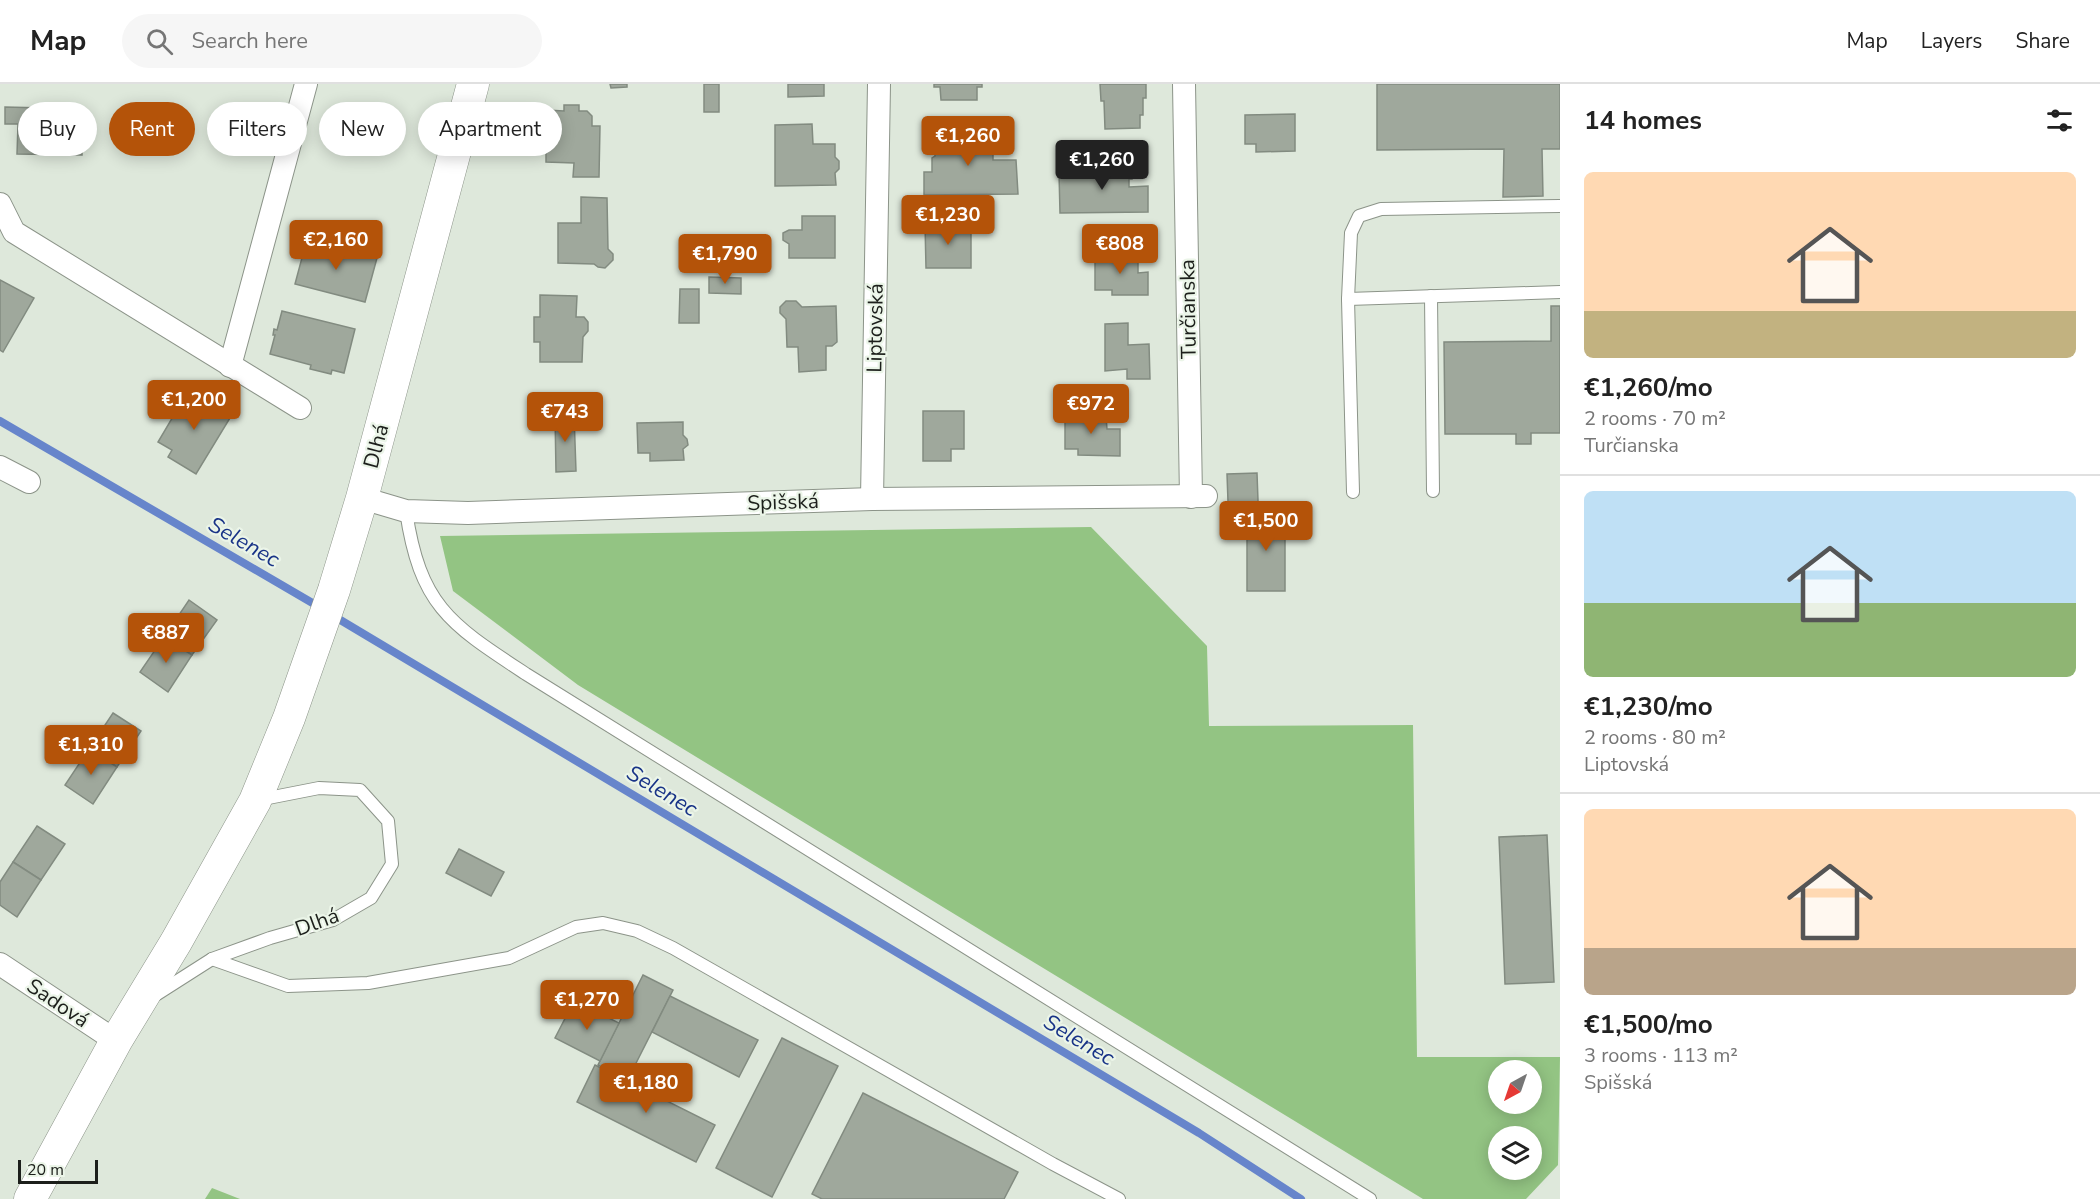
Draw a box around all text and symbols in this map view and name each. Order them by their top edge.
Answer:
search box [122,14,542,68]
text: Map [30,22,86,60]
icon: search [143,25,176,58]
text: Search here [191,26,308,56]
text: Map [1846,27,1888,55]
text: Layers [1921,27,1982,55]
text: Share [2015,27,2070,55]
chip: Buy [18,102,97,156]
chip: Rent [109,102,195,156]
chip: Filters [207,102,307,156]
chip: New [319,102,406,156]
chip: Apartment [418,102,562,156]
text: 14 homes [1584,103,1702,138]
icon: filters [2043,104,2076,137]
pin: €1,260 [919,116,1017,167]
text: €1,260 [936,122,1000,149]
pin: €1,260 [1053,140,1151,191]
text: €1,260 [1070,146,1134,173]
pin: €1,230 [899,195,997,246]
text: €1,230 [916,201,980,228]
icon: home [1776,211,1884,319]
pin: €2,160 [287,220,385,271]
pin: €808 [1084,224,1156,275]
text: €2,160 [304,226,368,253]
text: €808 [1096,230,1144,257]
pin: €1,790 [676,234,774,285]
text: €1,790 [693,240,757,267]
street label: Turčianska [1173,259,1203,359]
street label: Liptovská [860,283,890,373]
text: €1,260/mo [1584,370,1713,405]
pin: €1,200 [145,380,243,431]
pin: €972 [1055,384,1127,435]
text: €1,200 [162,386,226,413]
text: €972 [1067,390,1115,417]
pin: €743 [529,392,601,443]
text: €743 [541,398,589,425]
text: 2 rooms · 70 m² [1584,405,1726,432]
street label: Dlhá [357,421,395,471]
text: Turčianska [1584,432,1679,459]
street label: Spišská [747,487,819,517]
pin: €1,500 [1217,501,1315,552]
text: €1,500 [1234,507,1298,534]
water label: Selenec [203,510,286,575]
icon: home [1776,530,1884,638]
pin: €887 [130,613,202,664]
text: €887 [142,619,190,646]
text: €1,230/mo [1584,689,1713,724]
text: 2 rooms · 80 m² [1584,724,1726,751]
pin: €1,310 [42,725,140,776]
text: €1,310 [59,731,123,758]
text: Liptovská [1584,751,1669,778]
water label: Selenec [621,758,704,824]
icon: home [1776,848,1884,956]
street label: Dlhá [291,901,343,943]
street label: Sadová [21,972,95,1034]
pin: €1,270 [538,980,636,1031]
text: €1,270 [555,986,619,1013]
water label: Selenec [1038,1007,1121,1073]
text: €1,500/mo [1584,1007,1713,1042]
text: 3 rooms · 113 m² [1584,1042,1738,1069]
north arrow [1488,1060,1542,1114]
map controls [1488,1060,1542,1180]
pin: €1,180 [597,1063,695,1114]
text: €1,180 [614,1069,678,1096]
text: Spišská [1584,1069,1652,1096]
button: layers [1488,1126,1542,1180]
scale bar [18,1157,98,1184]
text: 20 m [27,1159,64,1181]

